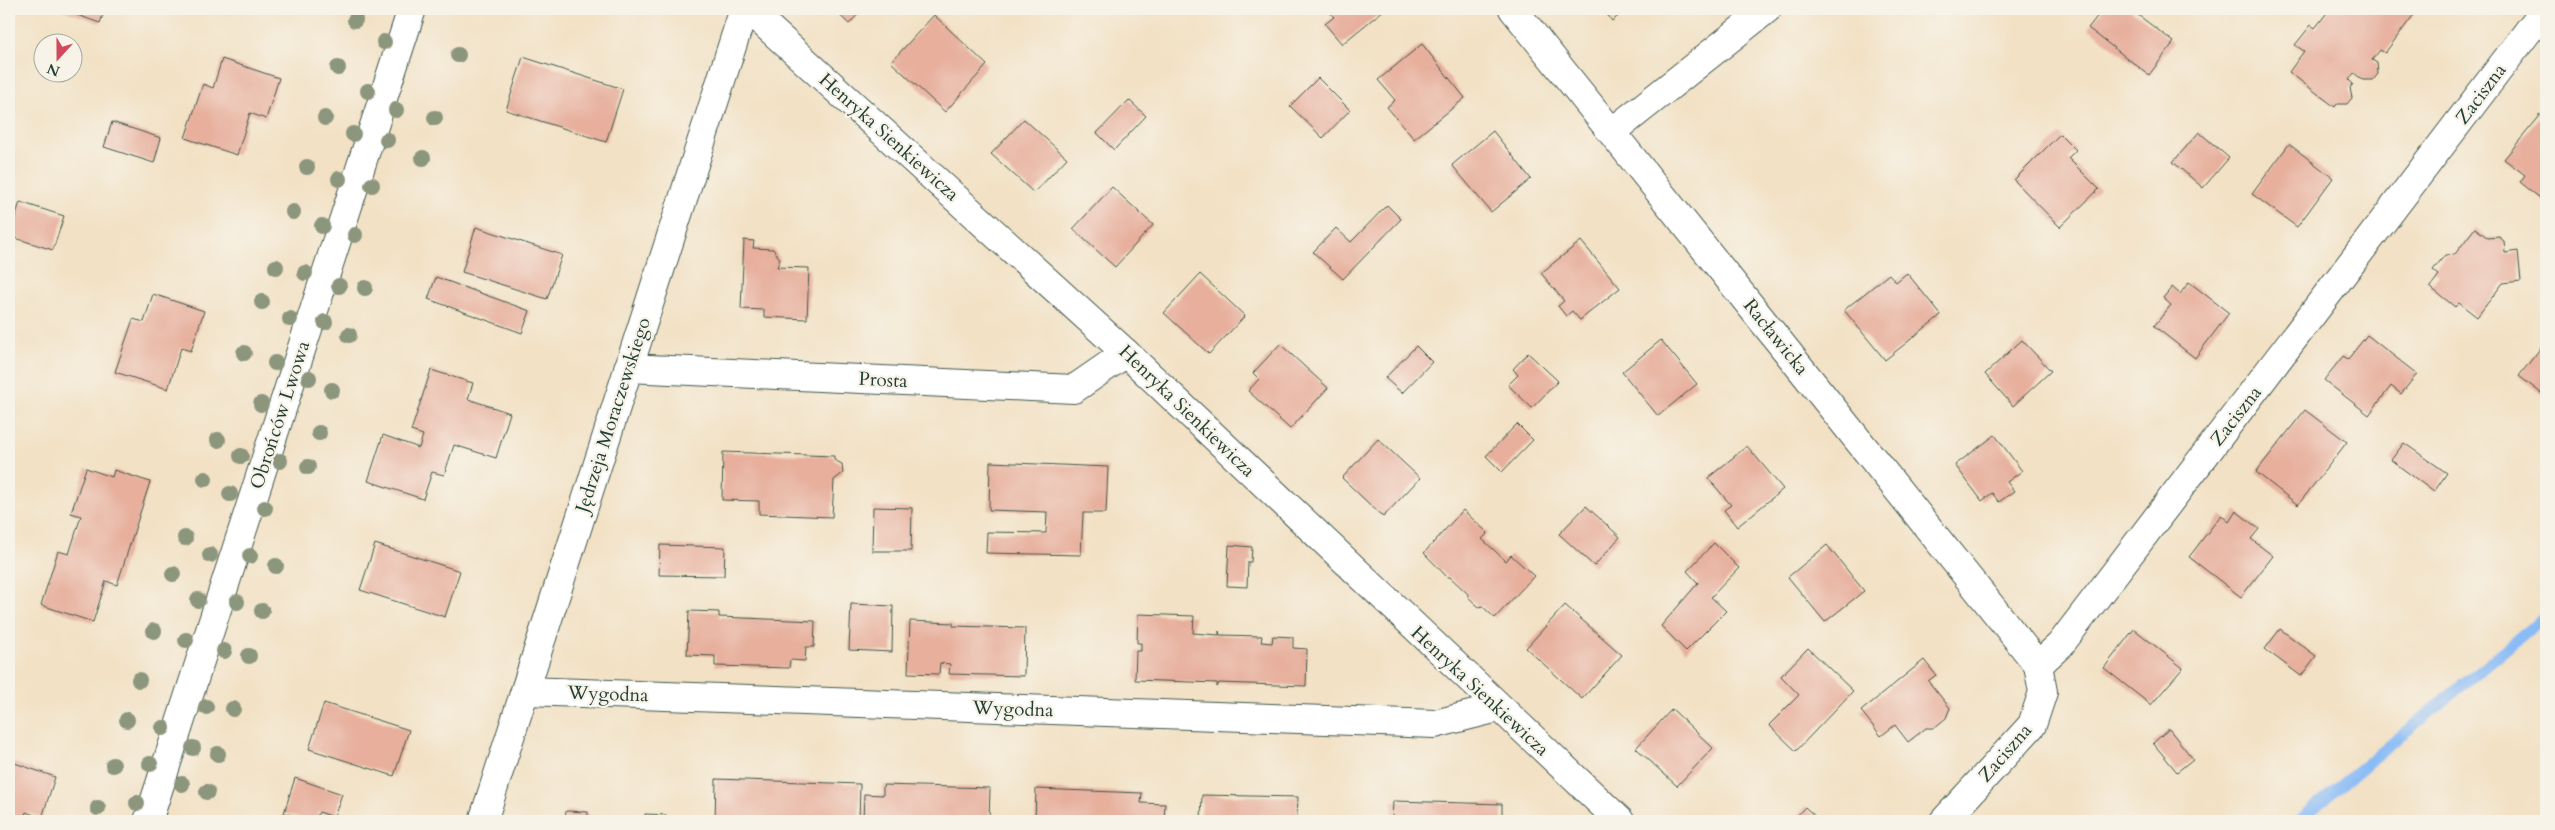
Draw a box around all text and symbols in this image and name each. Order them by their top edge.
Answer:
north arrow [32,32,82,82]
street label: Zaciszna [2450,58,2512,130]
text: N [44,59,63,81]
street label: Henryka Sienkiewicza [813,67,965,207]
street label: Racławicka [1737,293,1815,381]
street label: Jędrzeja Moraczewskiego [568,314,657,519]
street label: Obrońców Lwowa [244,338,316,492]
street label: Henryka Sienkiewicza [1113,339,1261,483]
street label: Prosta [858,366,908,394]
street label: Zaciszna [2204,381,2268,451]
street label: Henryka Sienkiewicza [1405,620,1555,762]
street label: Wygodna [566,680,649,708]
street label: Wygodna [971,695,1054,723]
street label: Zaciszna [1972,718,2038,788]

